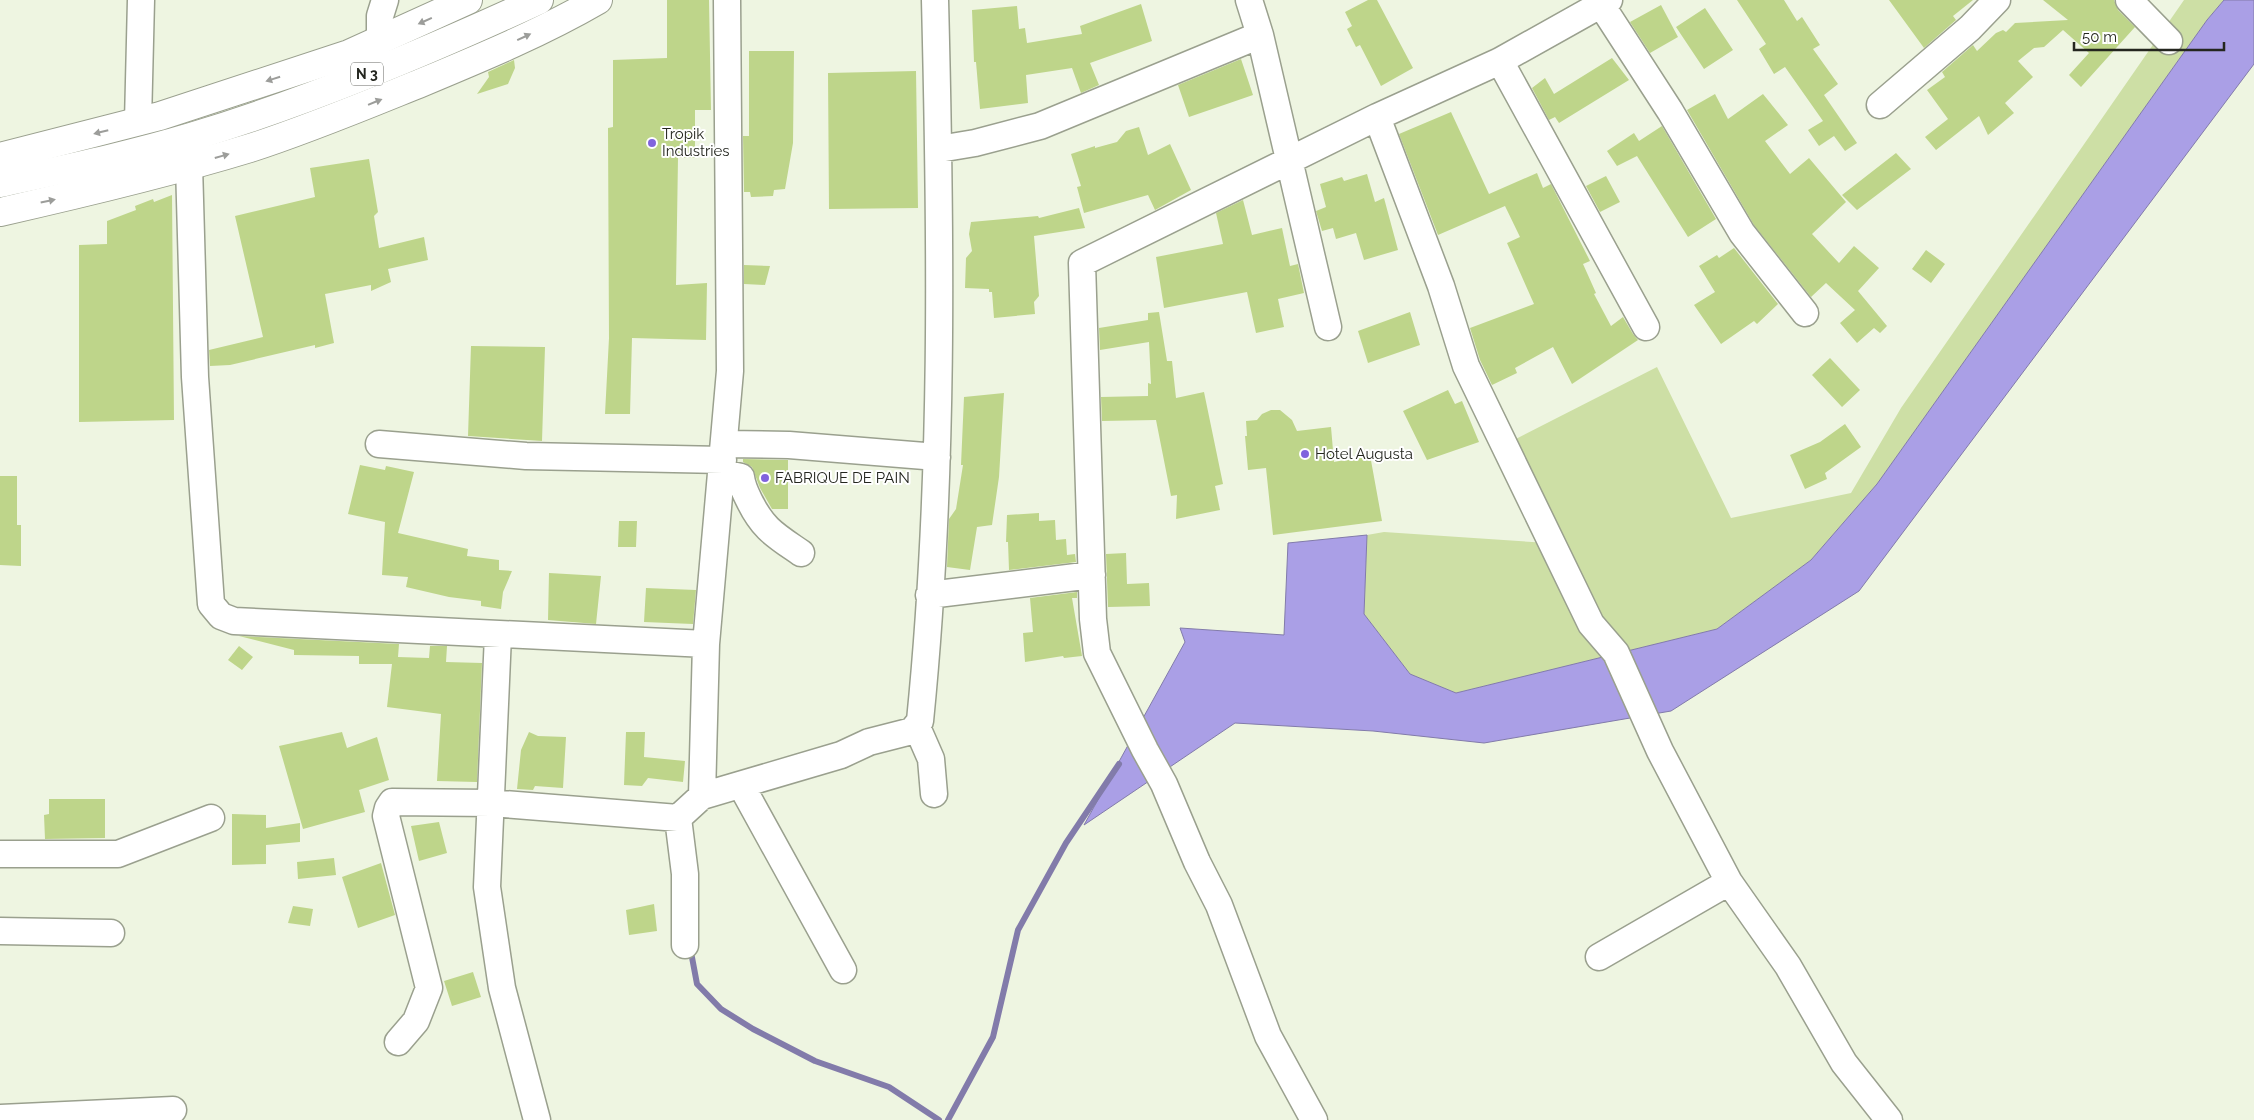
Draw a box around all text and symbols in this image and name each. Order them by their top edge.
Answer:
one-way arrow [418,18,432,26]
scale bar [2074,20,2224,52]
text: 50 m [2082,28,2117,46]
one-way arrow [517,33,531,41]
road number: N 3 [351,62,383,86]
one-way arrow [265,76,280,83]
one-way arrow [368,97,382,105]
place label: Tropik Industries [662,125,730,160]
one-way arrow [93,128,108,136]
marker: Tropik Industries [646,137,658,149]
one-way arrow [214,151,229,159]
one-way arrow [40,197,55,205]
place label: Hotel Augusta [1315,445,1413,463]
marker: Hotel Augusta [1299,448,1311,460]
place label: FABRIQUE DE PAIN [775,469,910,487]
marker: FABRIQUE DE PAIN [759,472,771,484]

